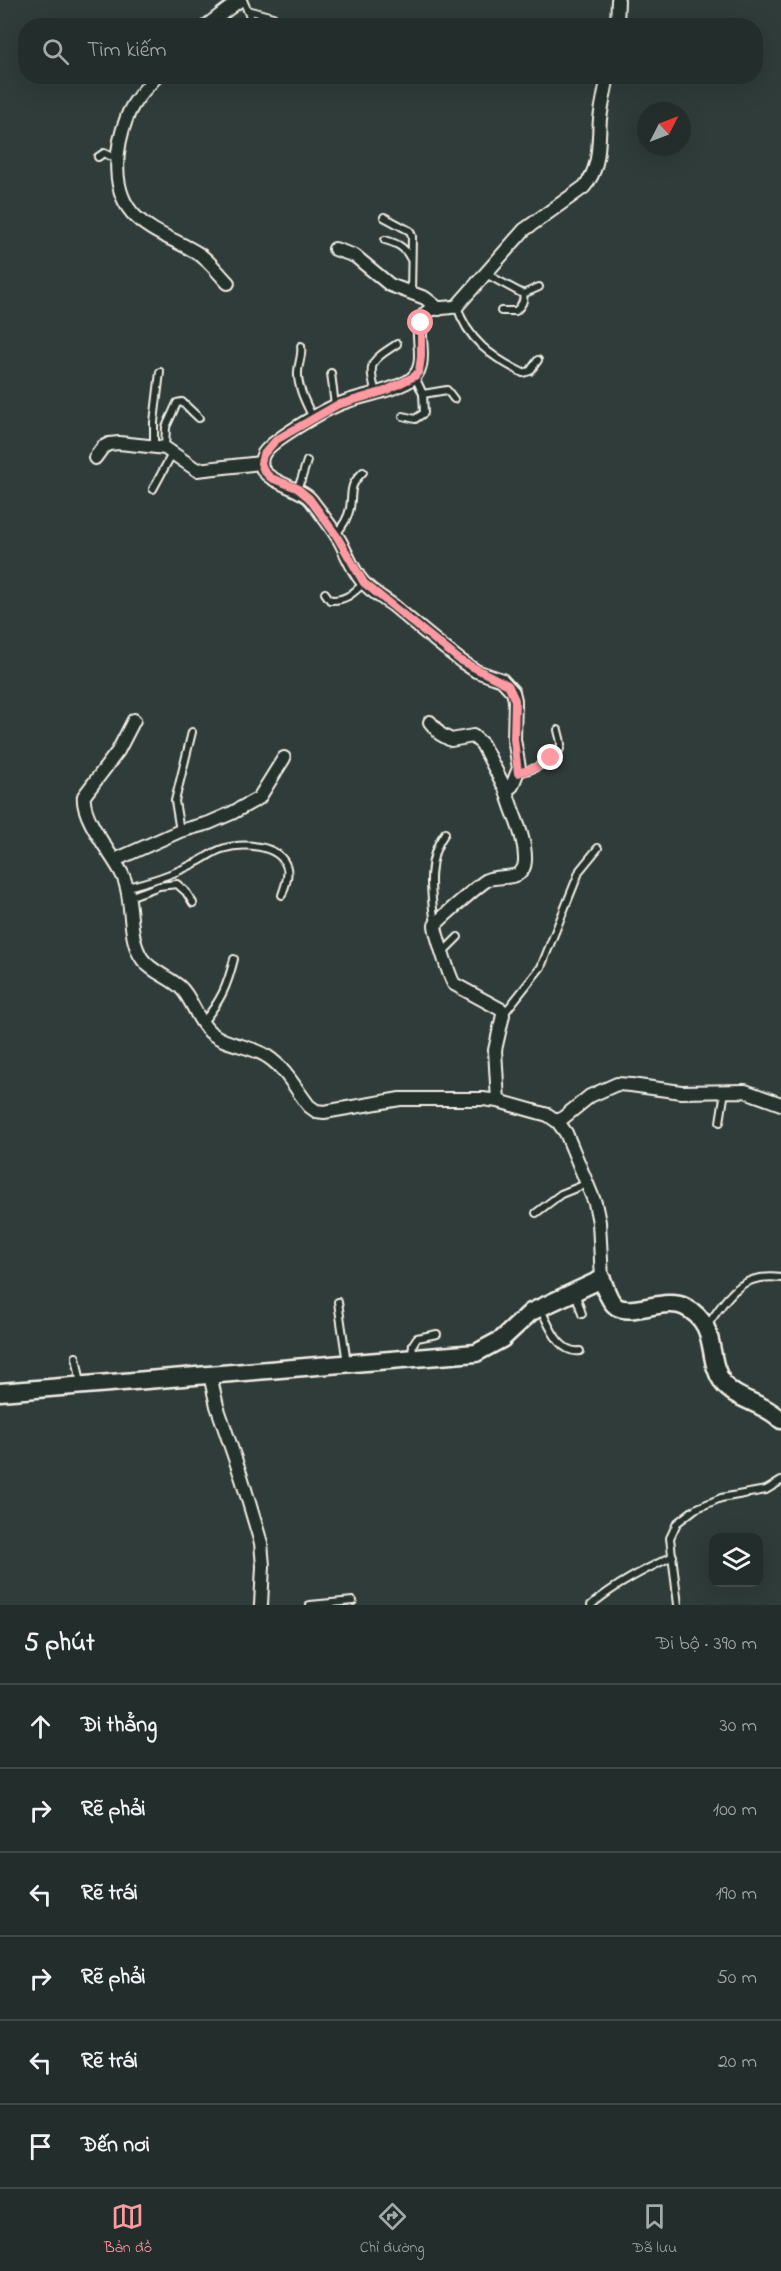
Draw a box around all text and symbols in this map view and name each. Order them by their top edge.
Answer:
search box [18,18,763,84]
icon: search [39,35,72,68]
text: Tìm kiếm [87,35,167,67]
north arrow [637,102,691,156]
route start [407,309,433,335]
route end [537,744,563,770]
map controls [709,1533,763,1587]
button: layers [709,1533,763,1587]
text: 5 phút [24,1625,95,1663]
text: Đi bộ · 390 m [656,1630,757,1659]
icon: ahead [24,1710,57,1743]
text: Đi thẳng [81,1710,157,1742]
text: 30 m [720,1712,757,1741]
icon: right [24,1794,57,1827]
text: Rẽ phải [81,1794,145,1826]
text: 100 m [713,1796,757,1825]
icon: left [24,1878,57,1911]
text: Rẽ trái [81,1878,138,1910]
text: 190 m [715,1880,757,1909]
icon: right [24,1962,57,1995]
text: Rẽ phải [81,1962,145,1994]
text: 50 m [716,1964,757,1993]
icon: left [24,2046,57,2079]
text: Rẽ trái [81,2046,138,2078]
text: 20 m [718,2048,757,2077]
icon: arrive [24,2130,57,2163]
text: Đến nơi [81,2130,150,2162]
tab: Bản đồ [104,2200,152,2260]
tab: Chỉ đường [360,2200,425,2260]
tab: Đã lưu [632,2200,677,2260]

